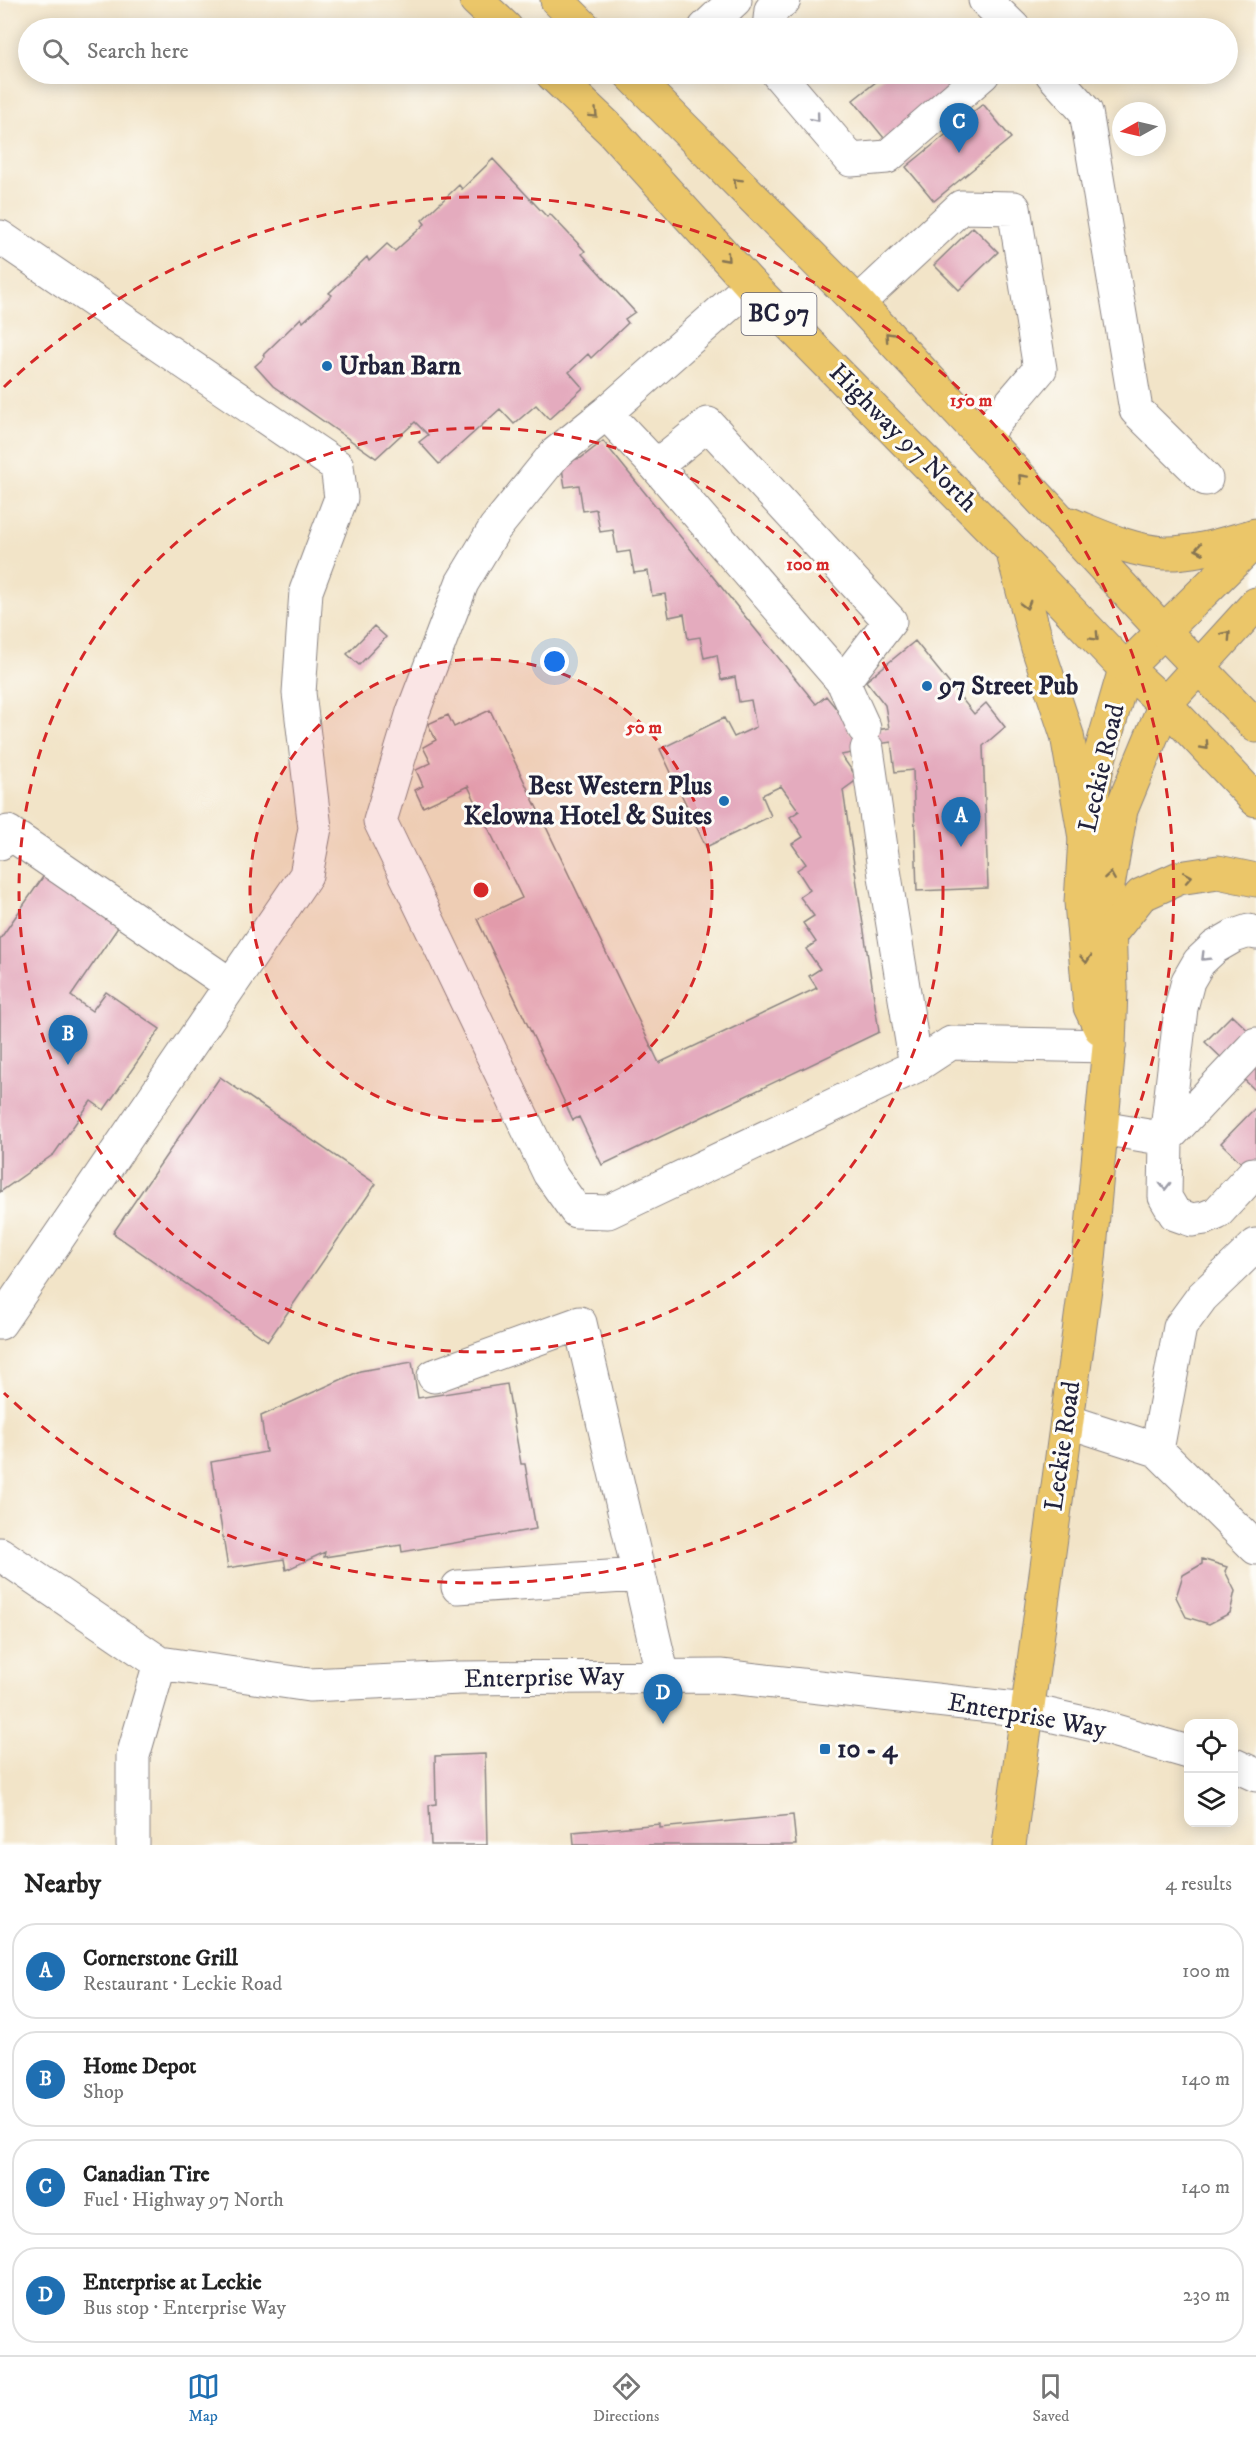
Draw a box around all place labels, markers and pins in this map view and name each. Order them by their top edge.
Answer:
pin: C [940,104,978,153]
place label: Urban Barn [339,350,462,383]
marker: Urban Barn [320,359,334,373]
place label: 97 Street Pub [937,670,1078,703]
marker: 97 Street Pub [920,679,934,693]
place label: Best Western Plus Kelowna Hotel & Suites [463,770,712,833]
marker: Best Western Plus Kelowna Hotel & Suites [717,794,731,808]
pin: A [942,798,980,847]
centre of rings [471,880,491,900]
pin: B [48,1016,88,1065]
pin: D [644,1674,682,1724]
place label: 10 - 4 [837,1733,898,1766]
marker: 10 - 4 [818,1742,832,1756]

